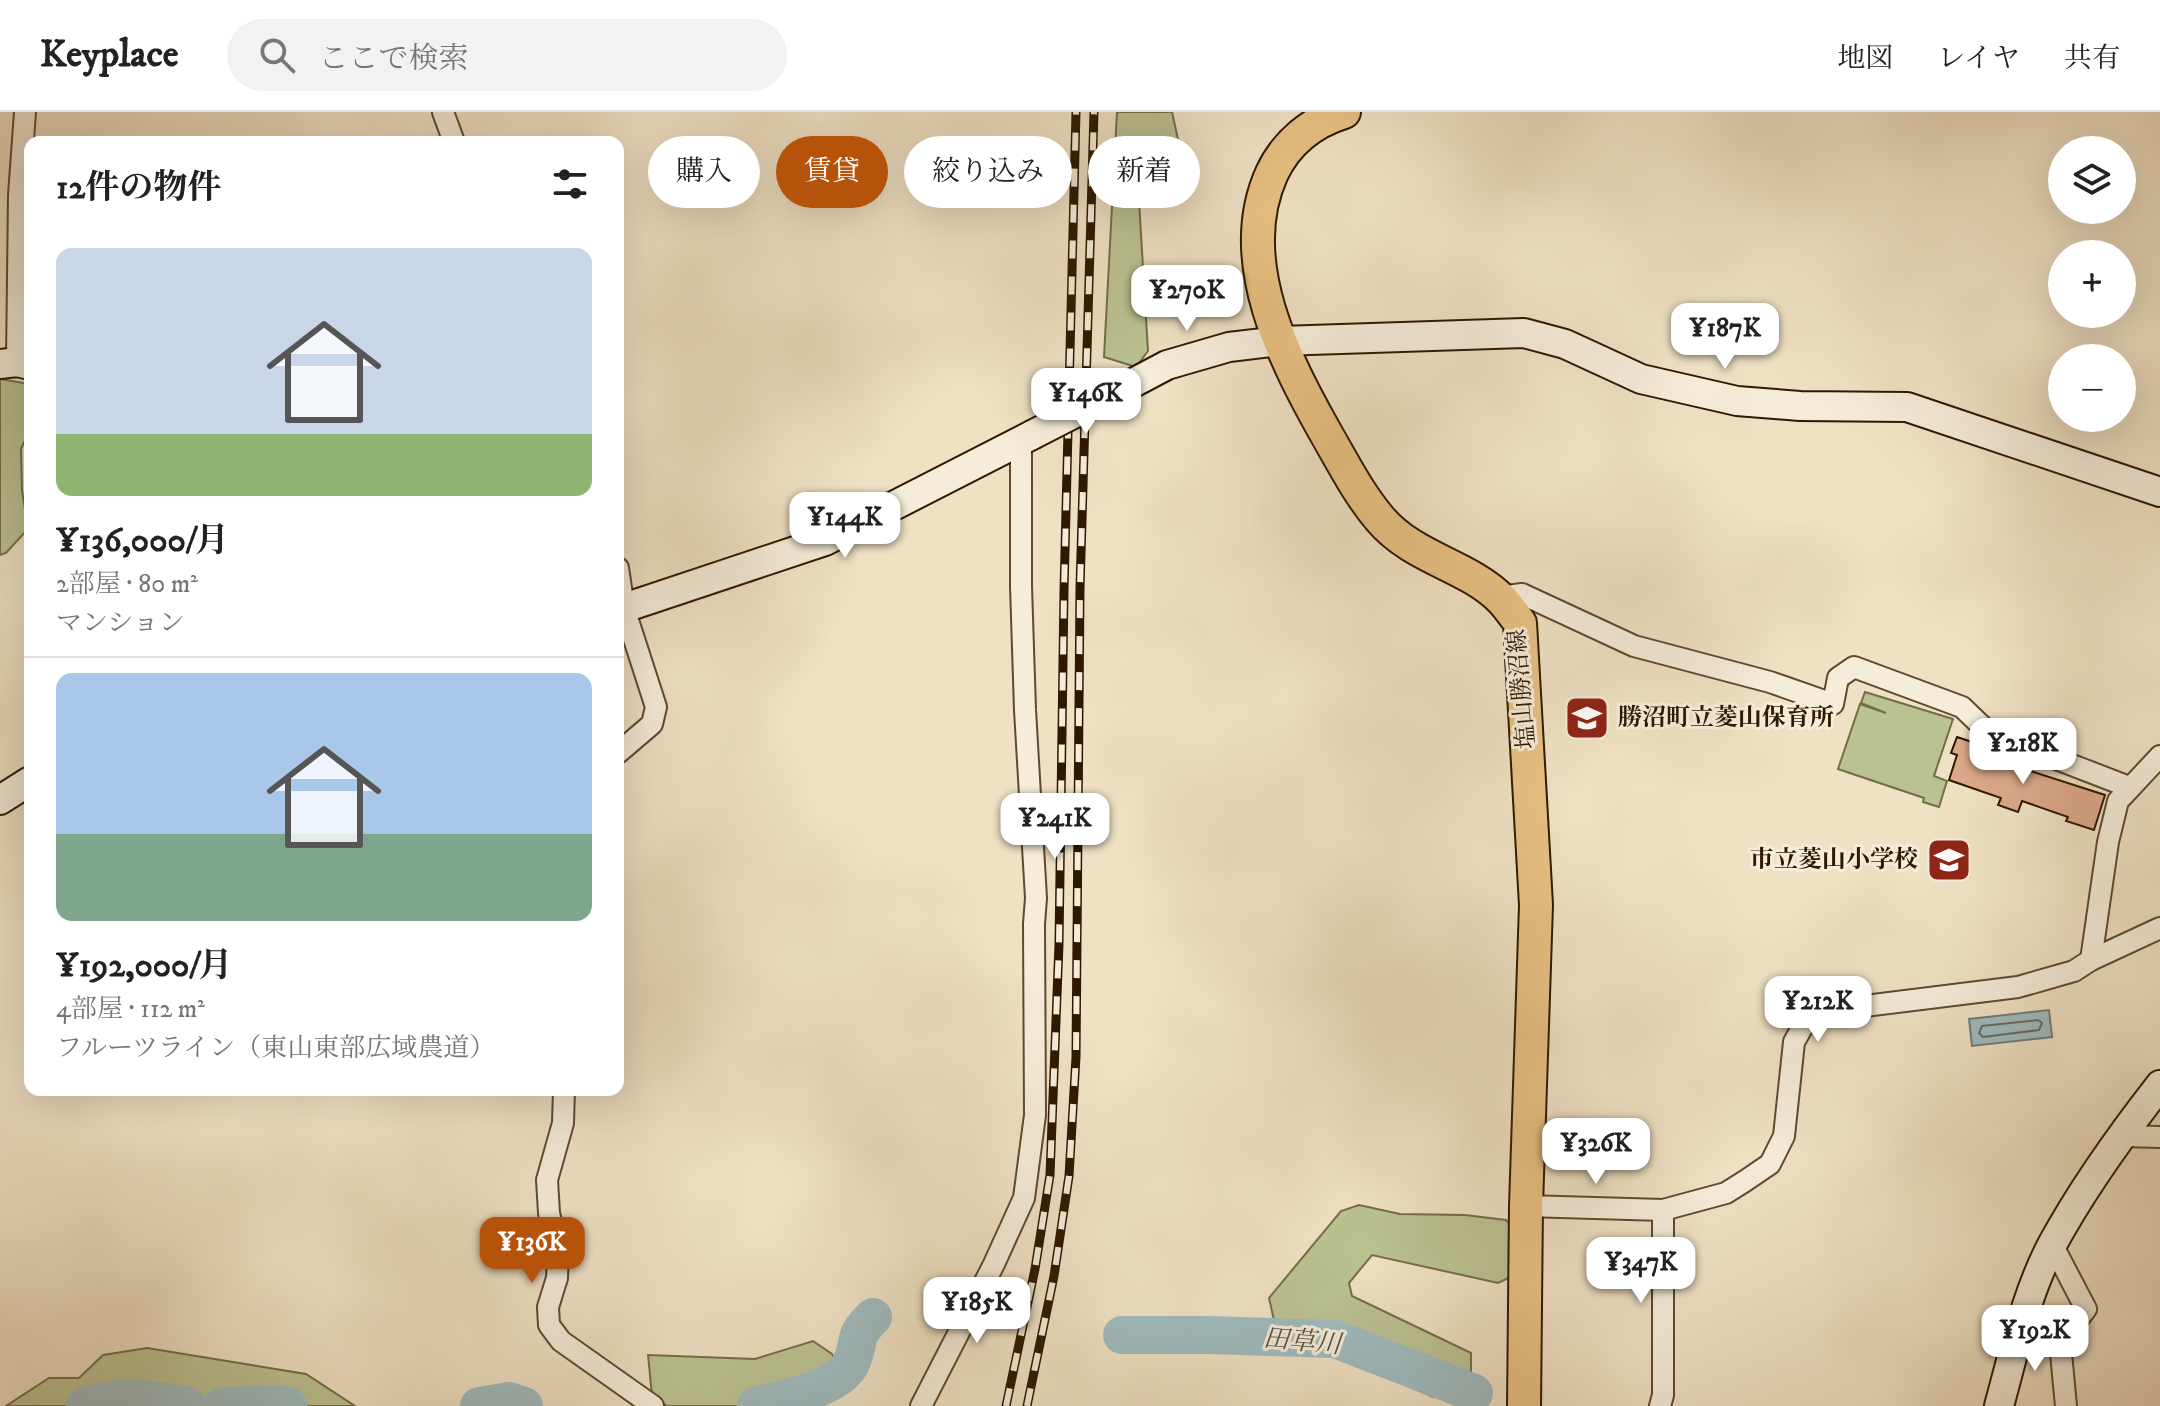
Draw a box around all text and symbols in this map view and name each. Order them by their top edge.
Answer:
search box [227,19,787,91]
text: Keyplace [40,31,179,79]
icon: search [255,33,299,77]
text: ここで検索 [319,41,469,78]
text: 地図 [1837,41,1893,76]
text: レイヤ [1937,41,2020,76]
text: 共有 [2064,41,2120,76]
chip: 購入 [648,136,760,208]
chip: 賃貸 [776,136,888,208]
chip: 絞り込み [904,136,1072,208]
chip: 新着 [1088,136,1200,208]
map controls [2048,136,2136,432]
button: layers [2048,136,2136,224]
icon: filters [548,162,592,206]
text: 12件の物件 [56,167,221,209]
button: + [2048,240,2136,328]
pin: ¥270K [1131,265,1243,333]
text: ¥270K [1149,274,1225,307]
icon: home [252,300,396,444]
pin: ¥187K [1669,303,1781,371]
text: ¥187K [1689,312,1761,345]
button: − [2048,344,2136,432]
pin: ¥146K [1030,368,1142,436]
text: ¥146K [1049,377,1123,410]
pin: ¥144K [789,492,901,560]
text: ¥144K [807,501,883,534]
text: ¥136,000/月 [56,520,229,562]
text: 2部屋 · 80 m² [56,568,198,601]
text: マンション [56,607,185,640]
street label: 塩山勝沼線 [1502,628,1542,750]
school or university icon: 勝沼町立菱山保育所 [1563,694,1611,742]
place label: 勝沼町立菱山保育所 [1618,703,1834,733]
pin: ¥218K [1967,718,2079,786]
icon: home [252,725,396,869]
text: ¥218K [1987,727,2059,760]
pin: ¥241K [999,793,1111,861]
text: ¥241K [1019,802,1092,835]
school or university icon: 市立菱山小学校 [1925,836,1973,884]
place label: 市立菱山小学校 [1750,845,1918,875]
text: ¥192,000/月 [56,945,233,987]
pin: ¥212K [1762,976,1874,1044]
text: ¥212K [1783,985,1853,1018]
text: 4部屋 · 112 m² [56,993,205,1026]
text: フルーツライン（東山東部広域農道） [56,1032,495,1065]
pin: ¥326K [1540,1118,1652,1186]
text: ¥326K [1560,1127,1632,1160]
pin: ¥136K [476,1217,588,1285]
text: ¥136K [498,1226,566,1259]
pin: ¥347K [1585,1237,1697,1305]
text: ¥347K [1604,1246,1678,1279]
pin: ¥185K [921,1277,1033,1345]
text: ¥185K [941,1286,1013,1319]
pin: ¥192K [1979,1305,2091,1373]
text: ¥192K [2000,1314,2070,1347]
water label: 田草川 [1262,1322,1345,1362]

